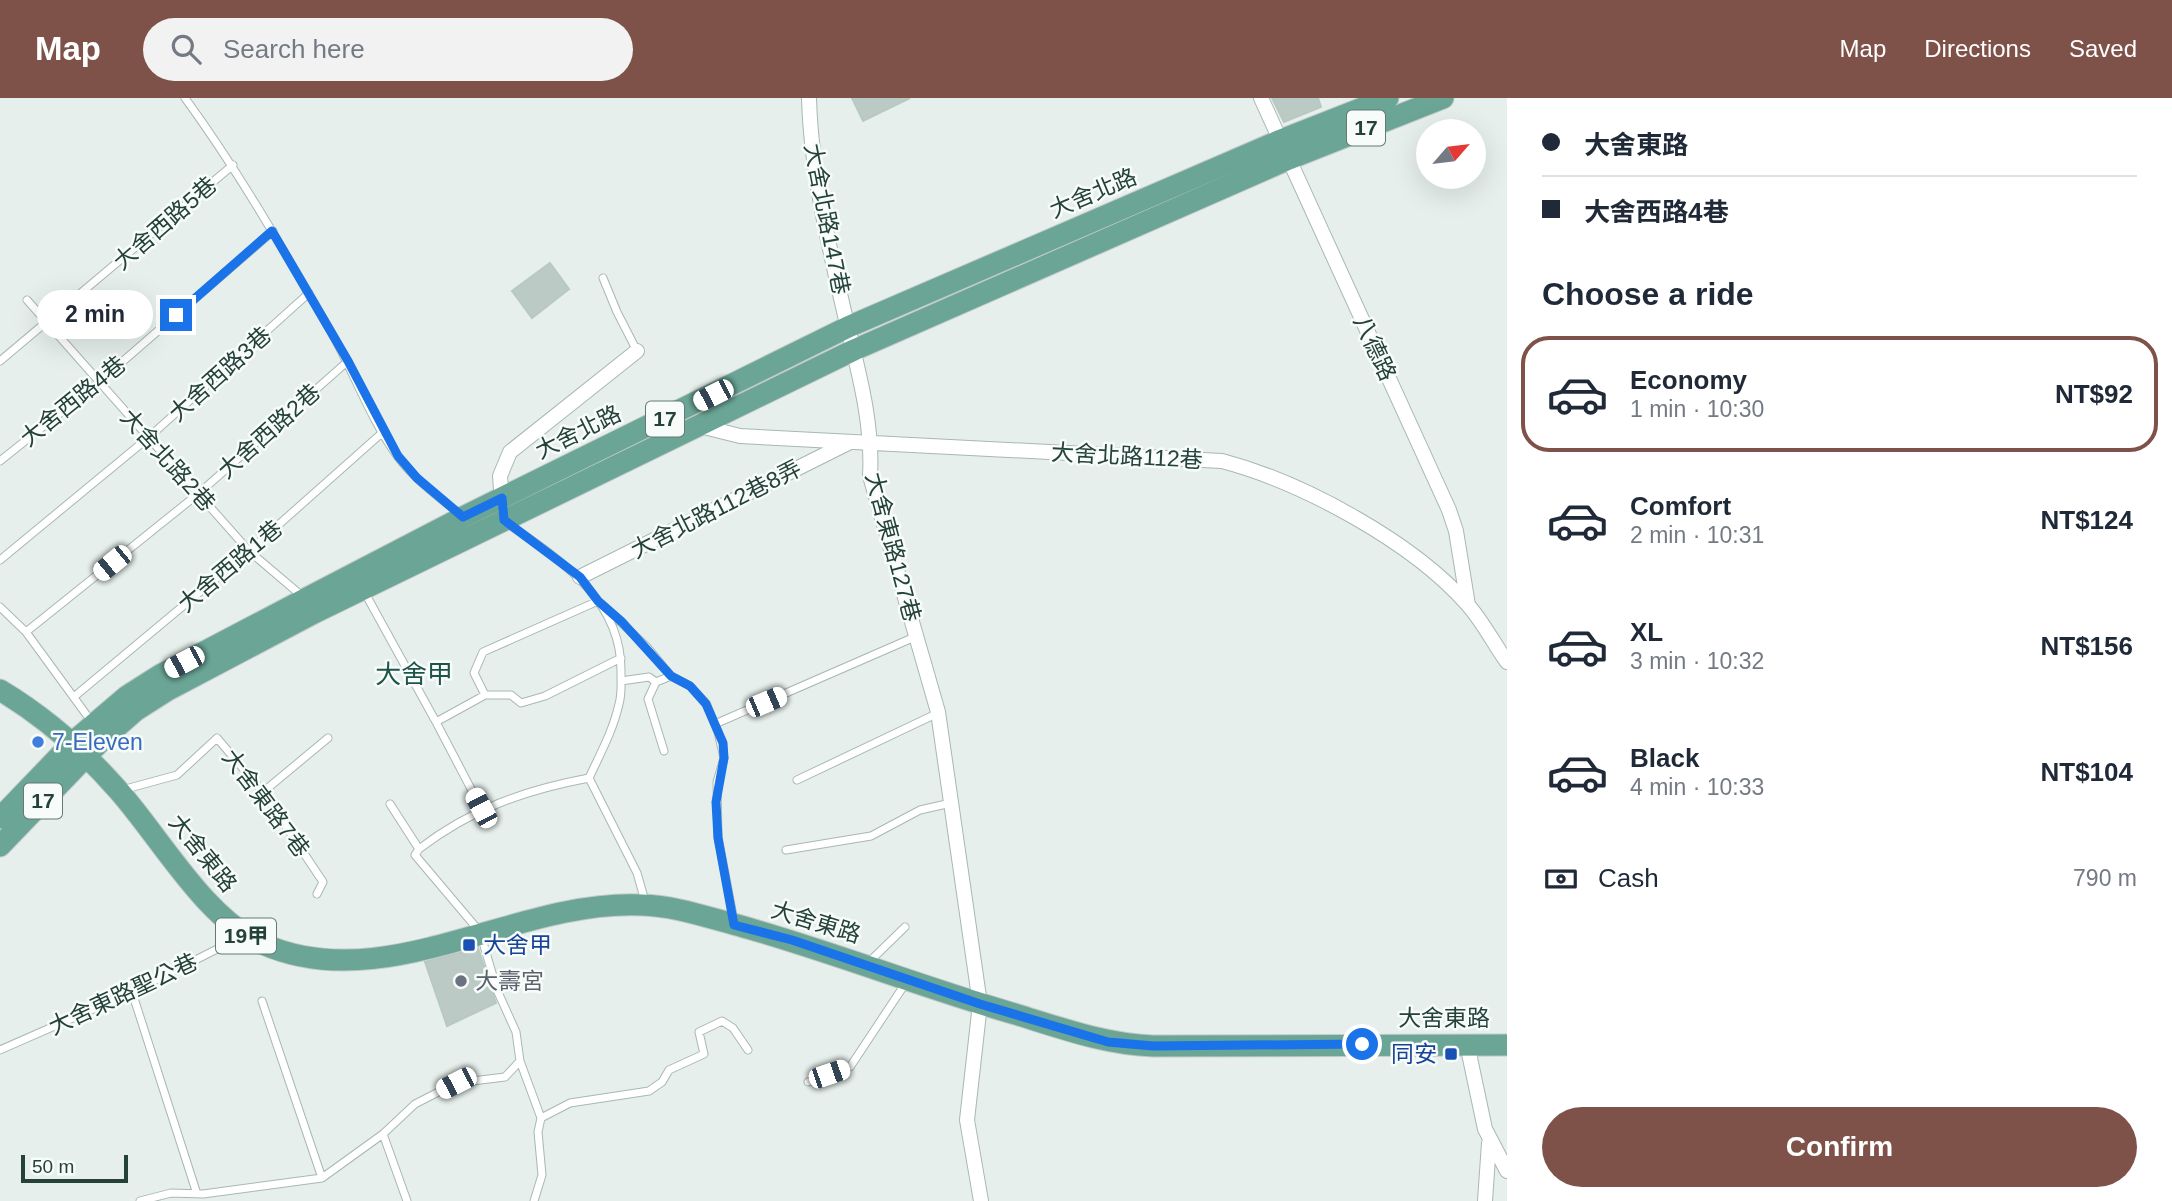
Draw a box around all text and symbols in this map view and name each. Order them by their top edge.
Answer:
search box [143,18,633,81]
text: Map [35,30,101,67]
icon: search [167,30,205,68]
text: Search here [223,34,365,64]
text: Map [1840,35,1886,62]
text: Directions [1924,35,2031,62]
text: Saved [2069,35,2137,62]
road number: 17 [1347,110,1385,146]
north arrow [1416,119,1486,189]
map controls [1416,119,1486,189]
text: 大舍東路 [1584,130,1688,160]
street label: 大舍北路147巷 [800,141,854,297]
street label: 大舍北路 [1046,163,1140,223]
street label: 大舍西路5巷 [108,171,222,275]
text: 大舍西路4巷 [1584,197,1728,227]
text: Choose a ride [1542,276,1754,312]
callout: 2 min [36,290,152,340]
route end [160,299,192,331]
text: 2 min [65,301,125,327]
street label: 八德路 [1349,311,1401,385]
street label: 大舍西路3巷 [164,322,276,426]
street label: 大舍西路4巷 [15,351,131,451]
icon: car [1546,363,1609,426]
text: Economy [1630,365,1747,395]
car [690,376,737,414]
street label: 大舍西路2巷 [213,379,325,483]
text: NT$92 [2055,379,2133,409]
text: 1 min · 10:30 [1630,396,1764,422]
street label: 大舍北路 [531,400,625,464]
road number: 17 [646,402,684,436]
street label: 大舍北路2巷 [116,404,220,516]
street label: 大舍北路112巷 [1051,439,1203,473]
street label: 大舍北路112巷8弄 [627,455,805,563]
street label: 大舍東路127巷 [861,470,925,624]
icon: car [1546,489,1609,552]
text: Comfort [1630,491,1731,521]
text: NT$124 [2041,505,2133,535]
street label: 大舍西路1巷 [173,515,287,617]
text: 2 min · 10:31 [1630,522,1764,548]
car [90,542,135,584]
icon: car [1546,615,1609,678]
text: XL [1630,617,1663,647]
text: NT$156 [2041,631,2133,661]
car [161,643,208,681]
text: 3 min · 10:32 [1630,648,1764,674]
district label: 大舍甲 [375,659,453,689]
car [743,684,790,720]
place label: 7-Eleven [52,729,143,755]
marker: 7-Eleven [30,734,46,750]
icon: car [1546,741,1609,804]
text: Black [1630,743,1699,773]
street label: 大舍東路7巷 [217,744,315,862]
text: NT$104 [2041,757,2133,787]
text: 4 min · 10:33 [1630,774,1764,800]
road number: 17 [24,784,62,818]
car [462,785,501,831]
street label: 大舍東路 [164,809,242,897]
icon: cash [1542,860,1580,898]
text: Cash [1598,863,1659,893]
text: 790 m [2073,865,2137,891]
street label: 大舍東路 [768,896,864,948]
road number: 19甲 [216,918,276,954]
place label: 大舍甲 [483,932,552,958]
marker: 大舍甲 [461,937,477,953]
street label: 大舍東路聖公巷 [45,948,201,1040]
place label: 大壽宮 [475,968,544,994]
marker: 大壽宮 [453,973,469,989]
street label: 大舍東路 [1398,1005,1490,1031]
route start [1346,1028,1378,1060]
place label: 同安 [1391,1041,1437,1067]
marker: 同安 [1443,1046,1459,1062]
car [806,1057,853,1091]
car [433,1064,480,1102]
button: Confirm [1542,1107,2137,1187]
scale bar [21,1152,128,1184]
text: 50 m [32,1156,74,1177]

